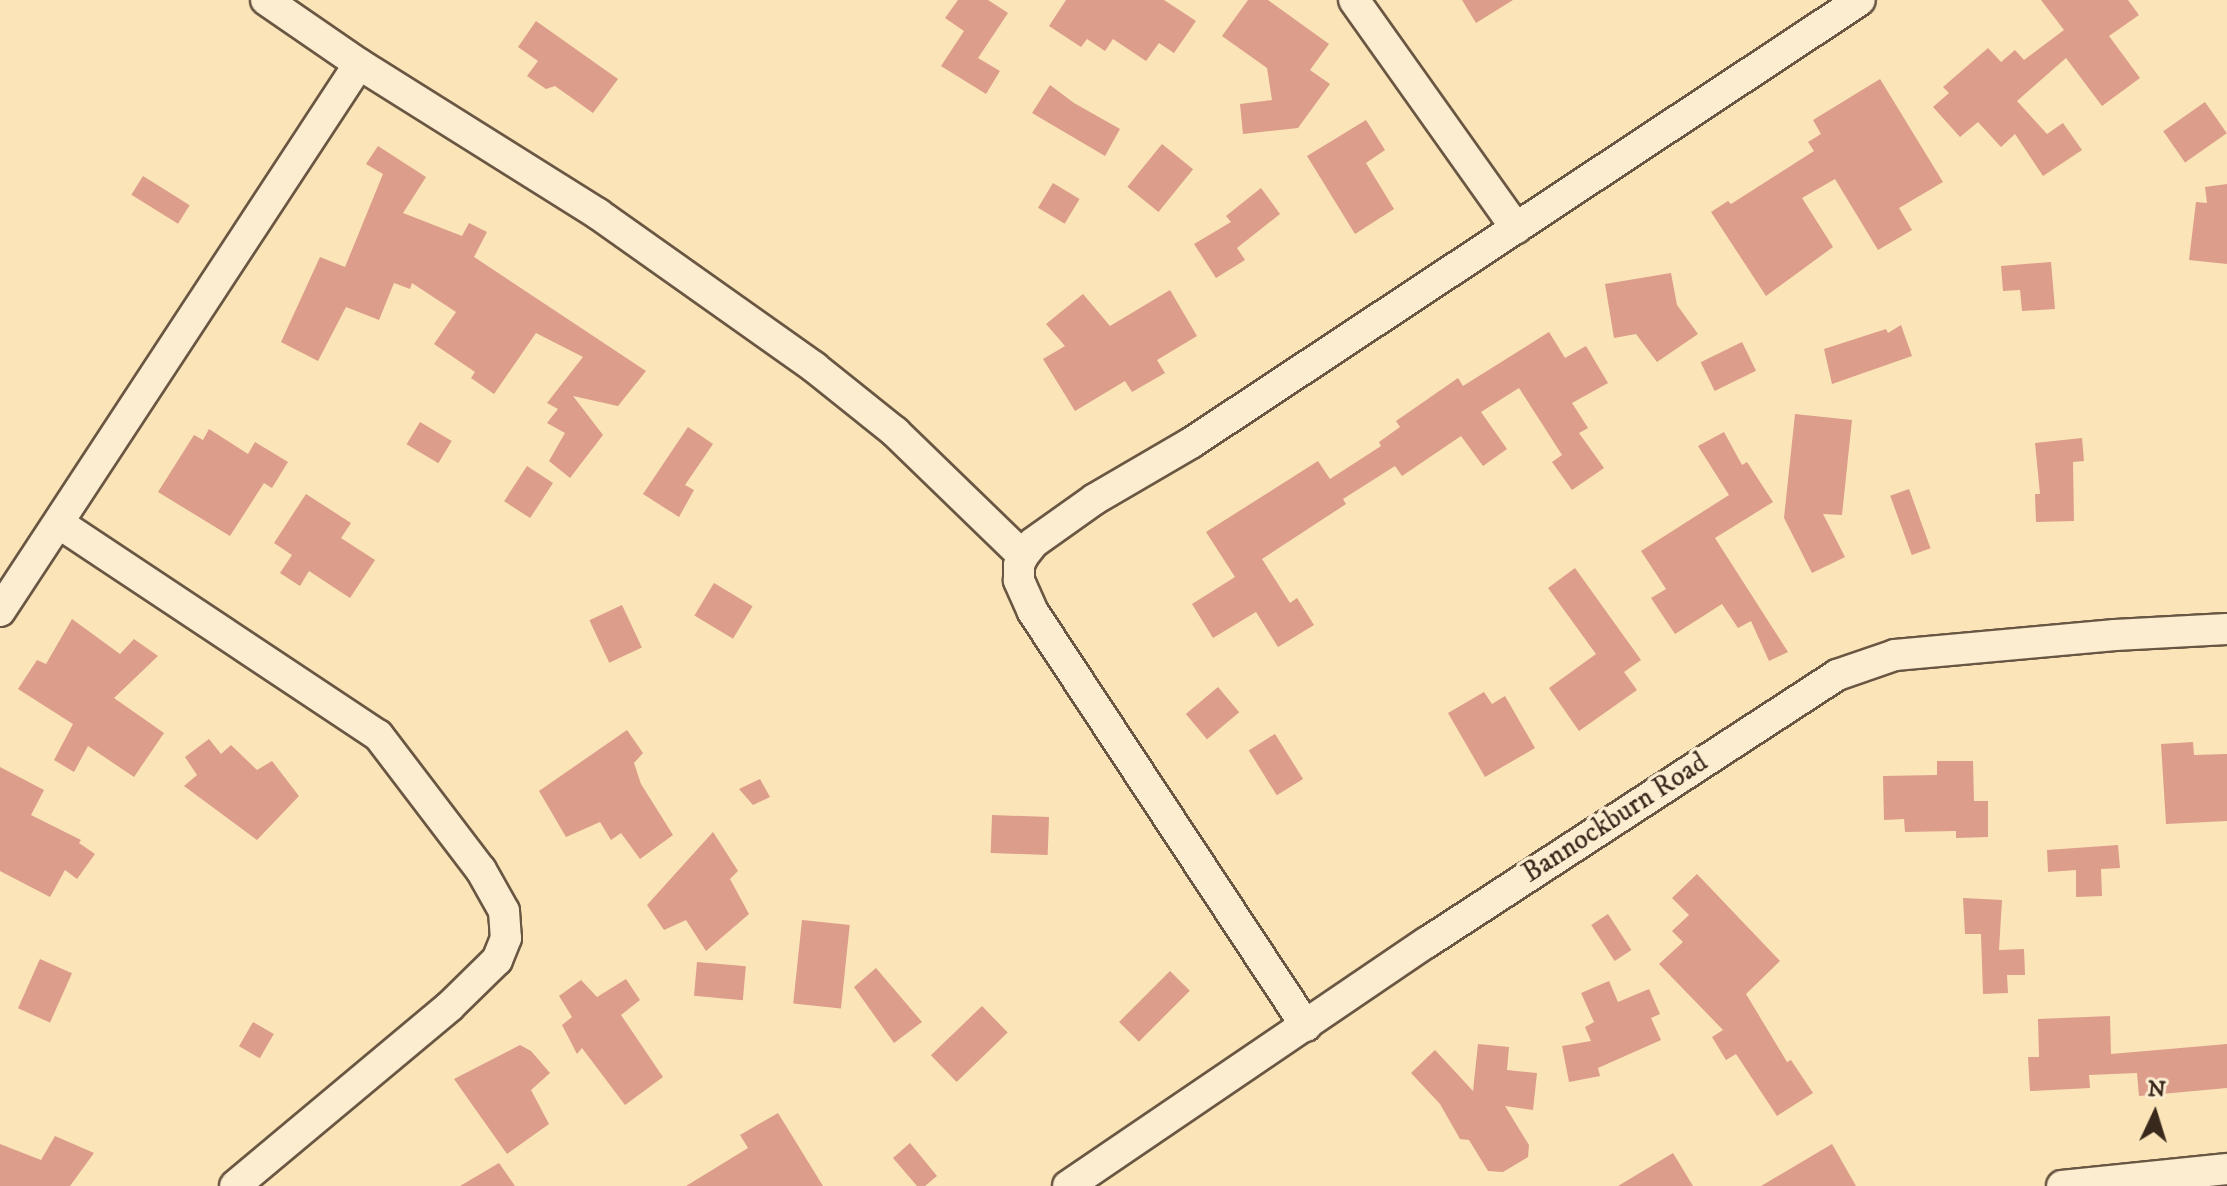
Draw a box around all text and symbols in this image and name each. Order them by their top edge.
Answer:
street label: Bannockburn Road [1516,746,1714,890]
north arrow [2115,1074,2195,1154]
text: N [2147,1075,2167,1104]

